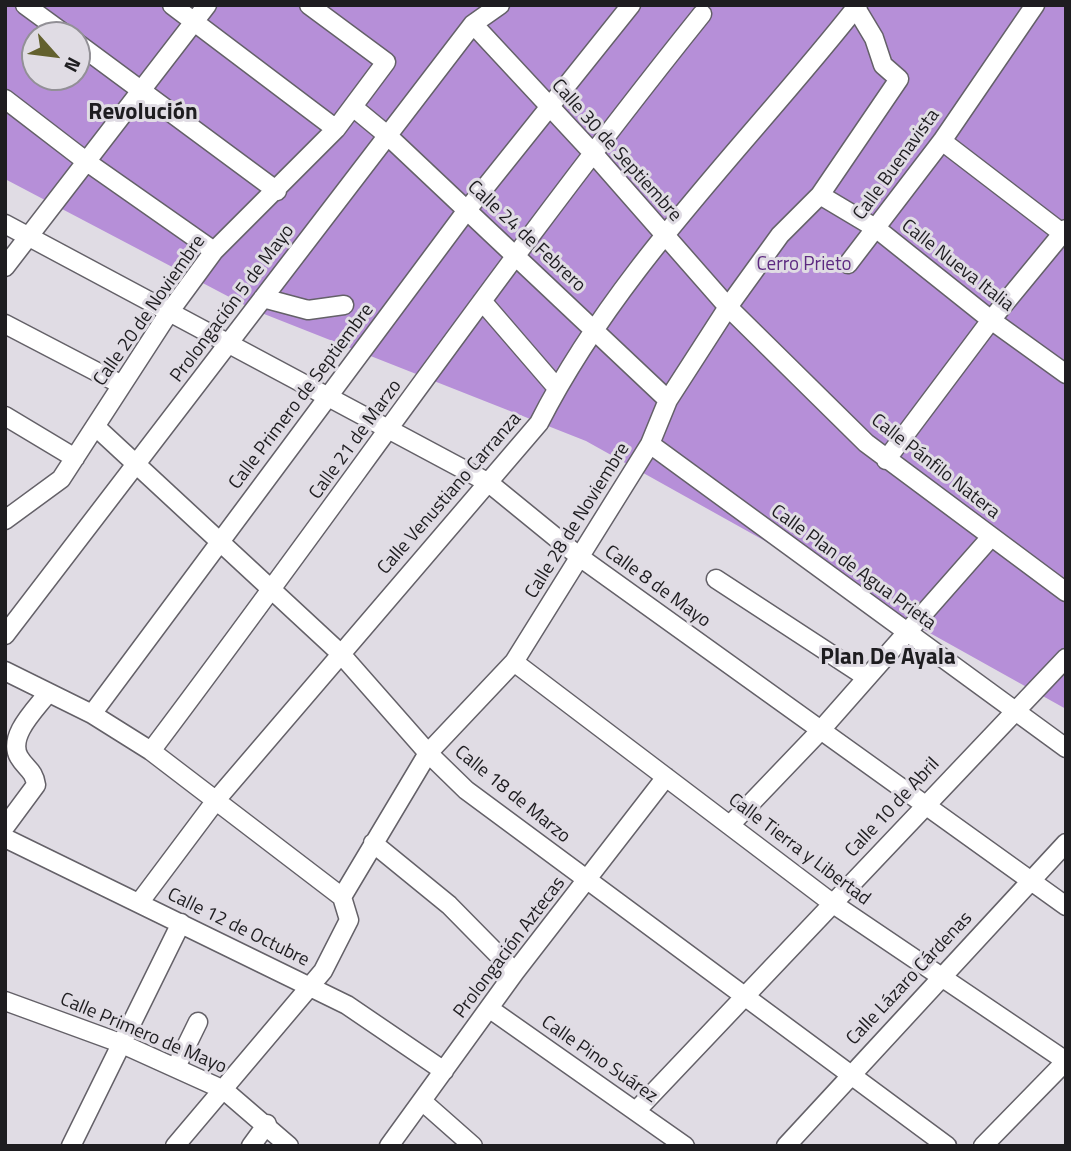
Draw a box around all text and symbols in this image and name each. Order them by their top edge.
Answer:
north arrow [21,21,91,91]
text: N [57,53,89,78]
street label: Calle 30 de Septiembre [546,75,686,227]
district label: Revolución [88,99,198,127]
street label: Calle Buenavista [849,105,945,225]
street label: Calle 24 de Febrero [462,176,590,298]
street label: Calle Nueva Italia [896,215,1018,317]
street label: Prolongación 5 de Mayo [166,221,300,387]
street label: Calle 20 de Noviembre [89,231,211,391]
park label: Cerro Prieto [756,254,852,276]
street label: Calle Primero de Septiembre [225,300,379,494]
street label: Calle 21 de Marzo [305,376,407,504]
street label: Calle Venustiano Carranza [373,408,527,580]
street label: Calle Pánfilo Natera [866,410,1004,524]
street label: Calle 28 de Noviembre [521,439,635,603]
street label: Calle Plan de Agua Prieta [766,501,940,635]
street label: Calle 8 de Mayo [600,541,714,633]
district label: Plan De Ayala [820,644,956,672]
street label: Calle 18 de Marzo [450,741,574,849]
street label: Calle 10 de Abril [841,753,945,863]
street label: Calle Tierra y Libertad [723,789,875,911]
street label: Prolongación Aztecas [449,873,571,1023]
street label: Calle 12 de Octubre [163,884,313,972]
street label: Calle Lázaro Cárdenas [842,908,978,1050]
street label: Calle Primero de Mayo [56,989,230,1079]
street label: Calle Pino Suárez [536,1011,662,1109]

